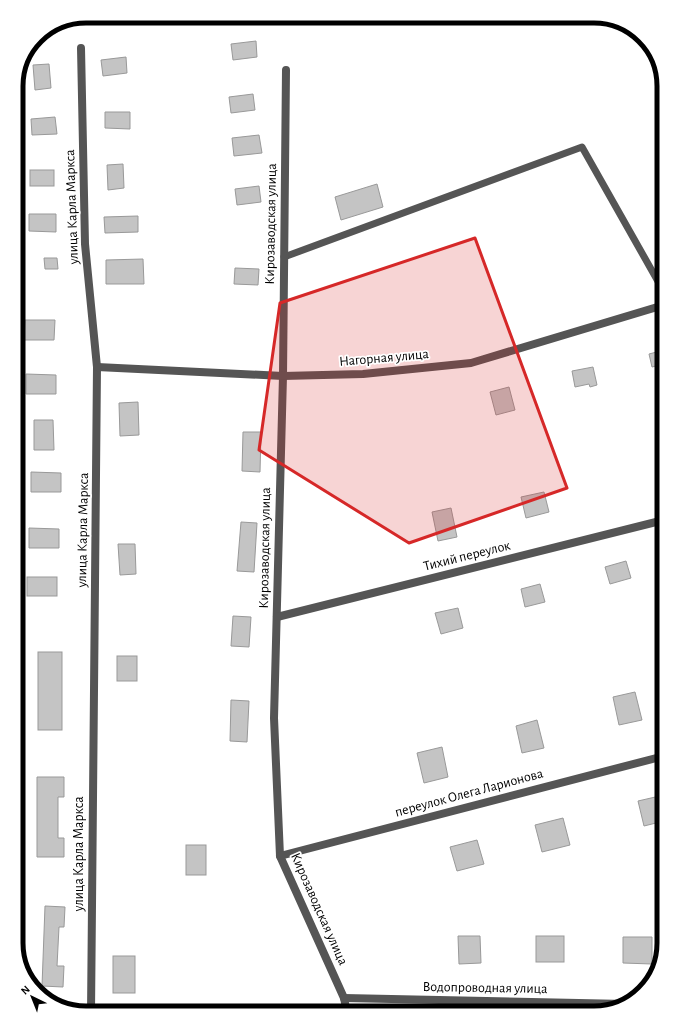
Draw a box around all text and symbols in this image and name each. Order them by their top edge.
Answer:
street label: улица Карла Маркса [63,149,81,266]
street label: Кирозаводская улица [263,163,279,285]
street label: Нагорная улица [338,347,430,369]
street label: улица Карла Маркса [75,472,91,589]
street label: Кирозаводская улица [257,487,273,609]
street label: Тихий переулок [422,538,512,574]
street label: переулок Олега Ларионова [393,766,545,820]
street label: улица Карла Маркса [72,796,86,913]
street label: Кирозаводская улица [288,851,350,968]
north arrow [12,977,52,1017]
street label: Водопроводная улица [422,980,548,996]
text: N [19,983,32,997]

